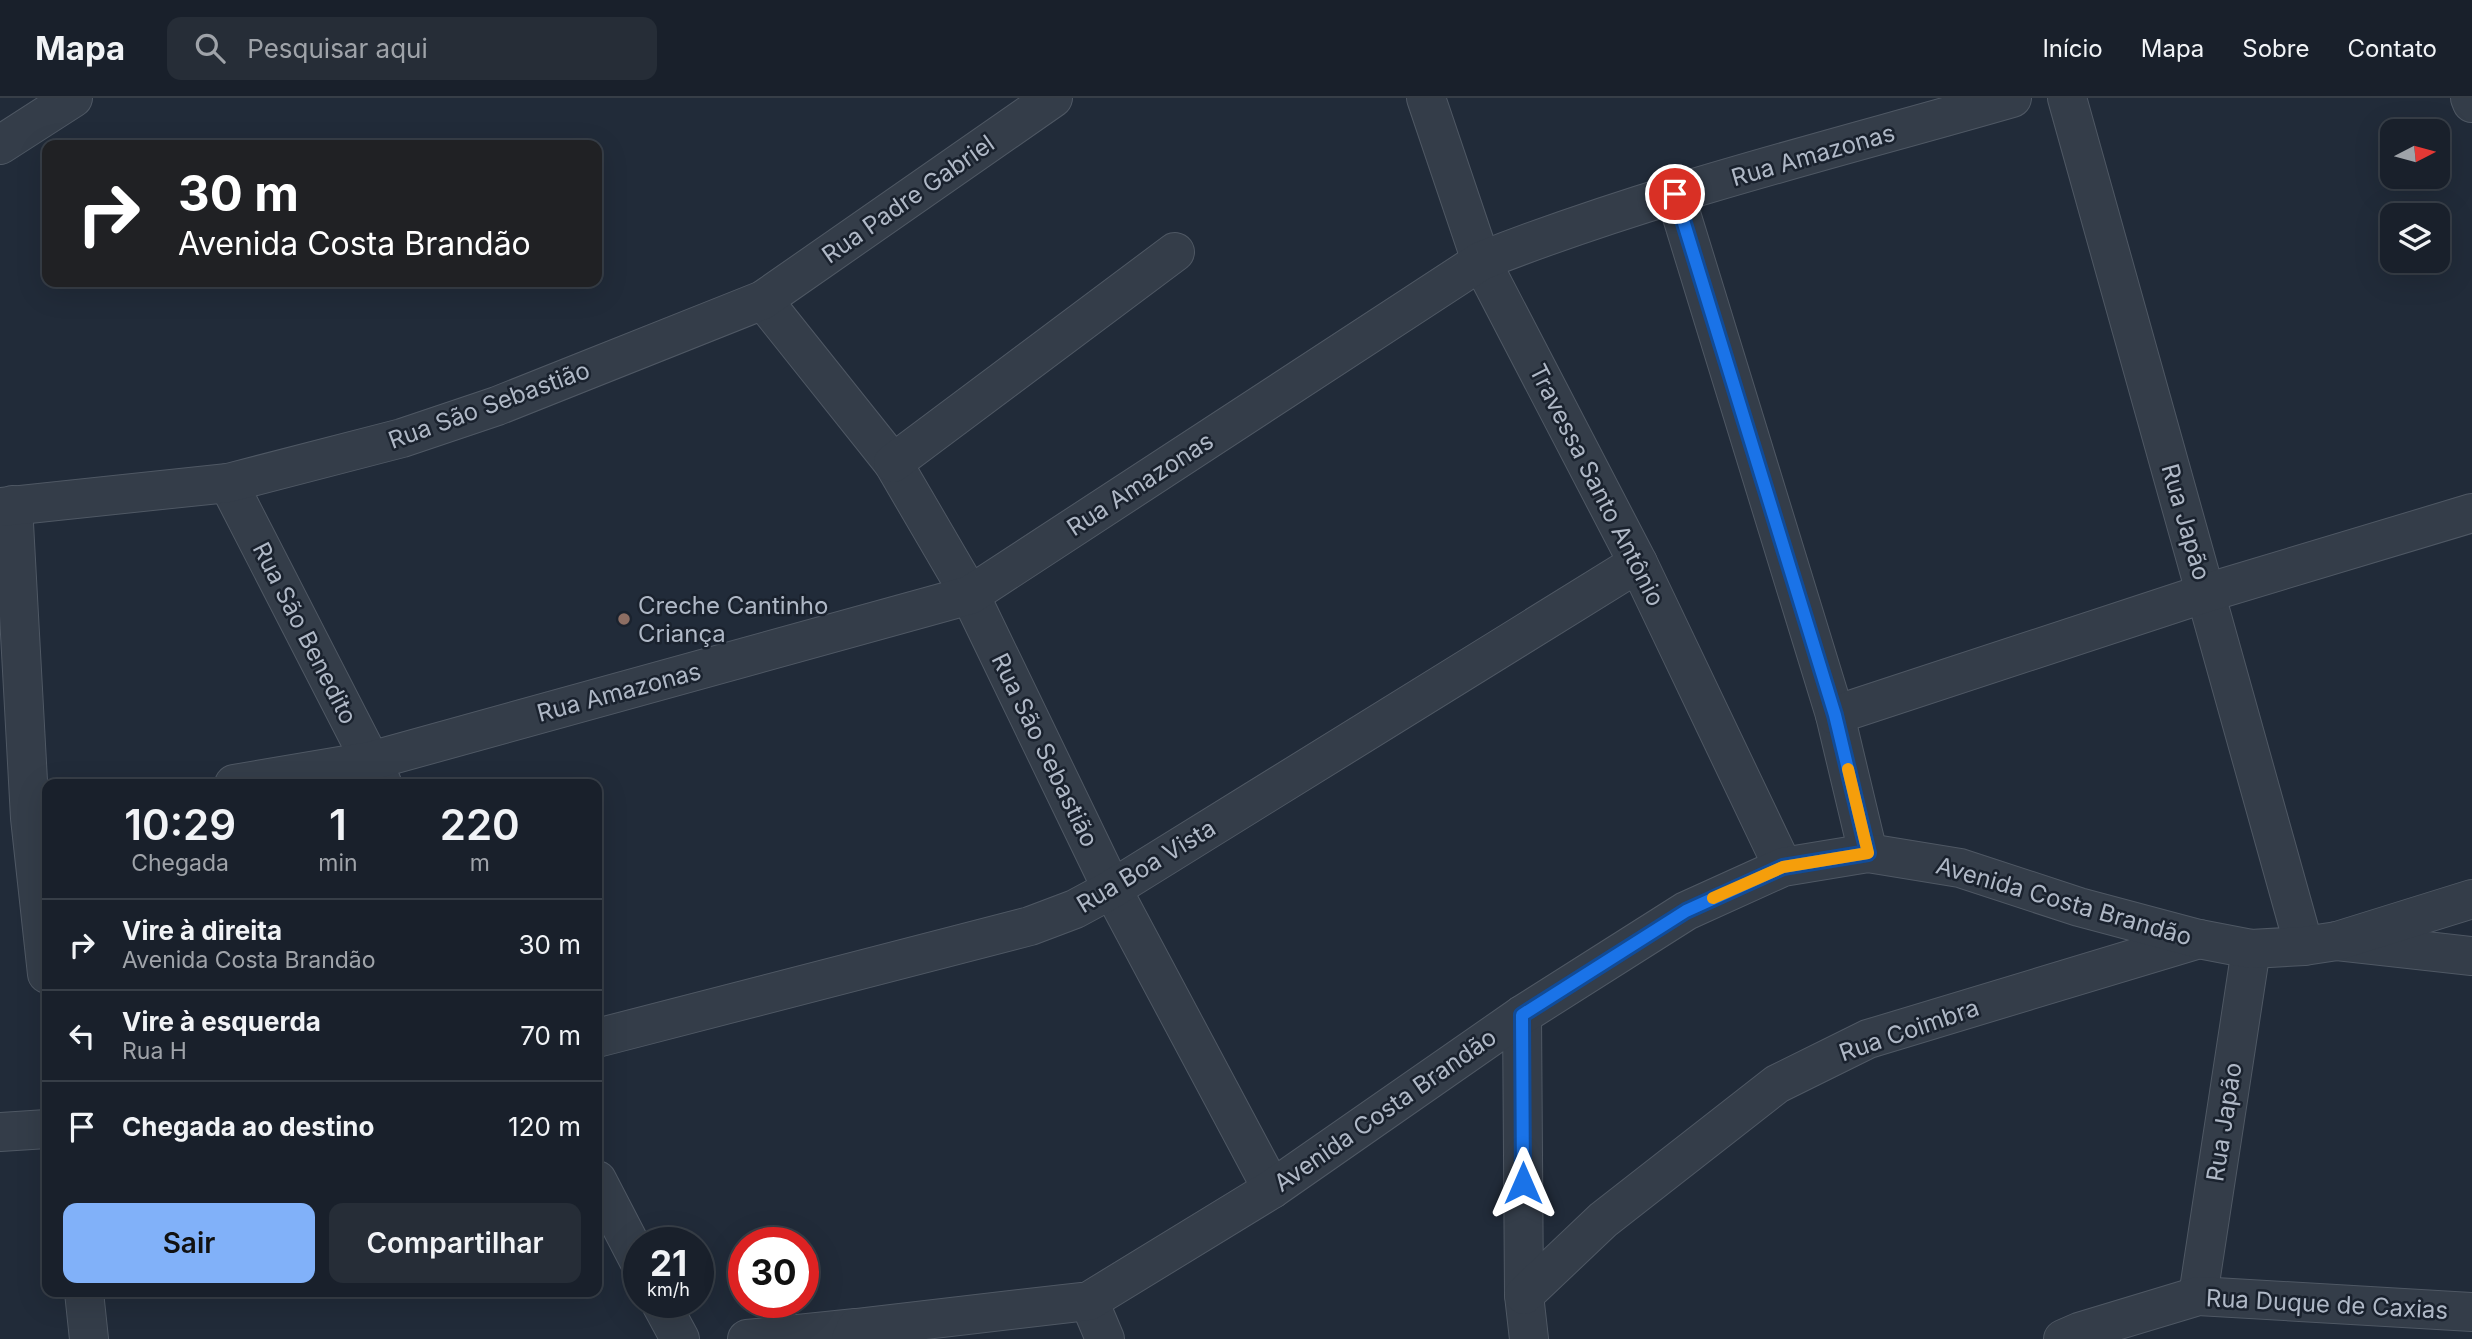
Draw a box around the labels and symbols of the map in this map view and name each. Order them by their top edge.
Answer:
street label: Rua Amazonas [1728,118,1898,192]
north arrow [2380,119,2450,189]
street label: Rua Padre Gabriel [816,129,1000,269]
pin [1645,164,1705,224]
street label: Rua São Sebastião [384,355,594,455]
street label: Travessa Santo Antônio [1523,359,1671,611]
street label: Rua Amazonas [1061,426,1219,542]
street label: Rua Japão [2156,460,2216,584]
street label: Rua São Benedito [247,537,363,729]
place label: Creche Cantinho Criança [638,591,828,648]
marker: Creche Cantinho Criança [616,611,632,627]
street label: Rua São Sebastião [986,648,1104,852]
street label: Rua Amazonas [534,656,704,728]
street label: Rua Boa Vista [1071,813,1221,919]
street label: Avenida Costa Brandão [1933,851,2195,951]
street label: Rua Coimbra [1835,993,1983,1067]
street label: Avenida Costa Brandão [1268,1022,1502,1198]
street label: Rua Japão [2200,1061,2248,1183]
position arrow [1486,1146,1560,1220]
speed limit sign: 30 [728,1227,819,1318]
street label: Rua Duque de Caxias [2205,1283,2449,1325]

